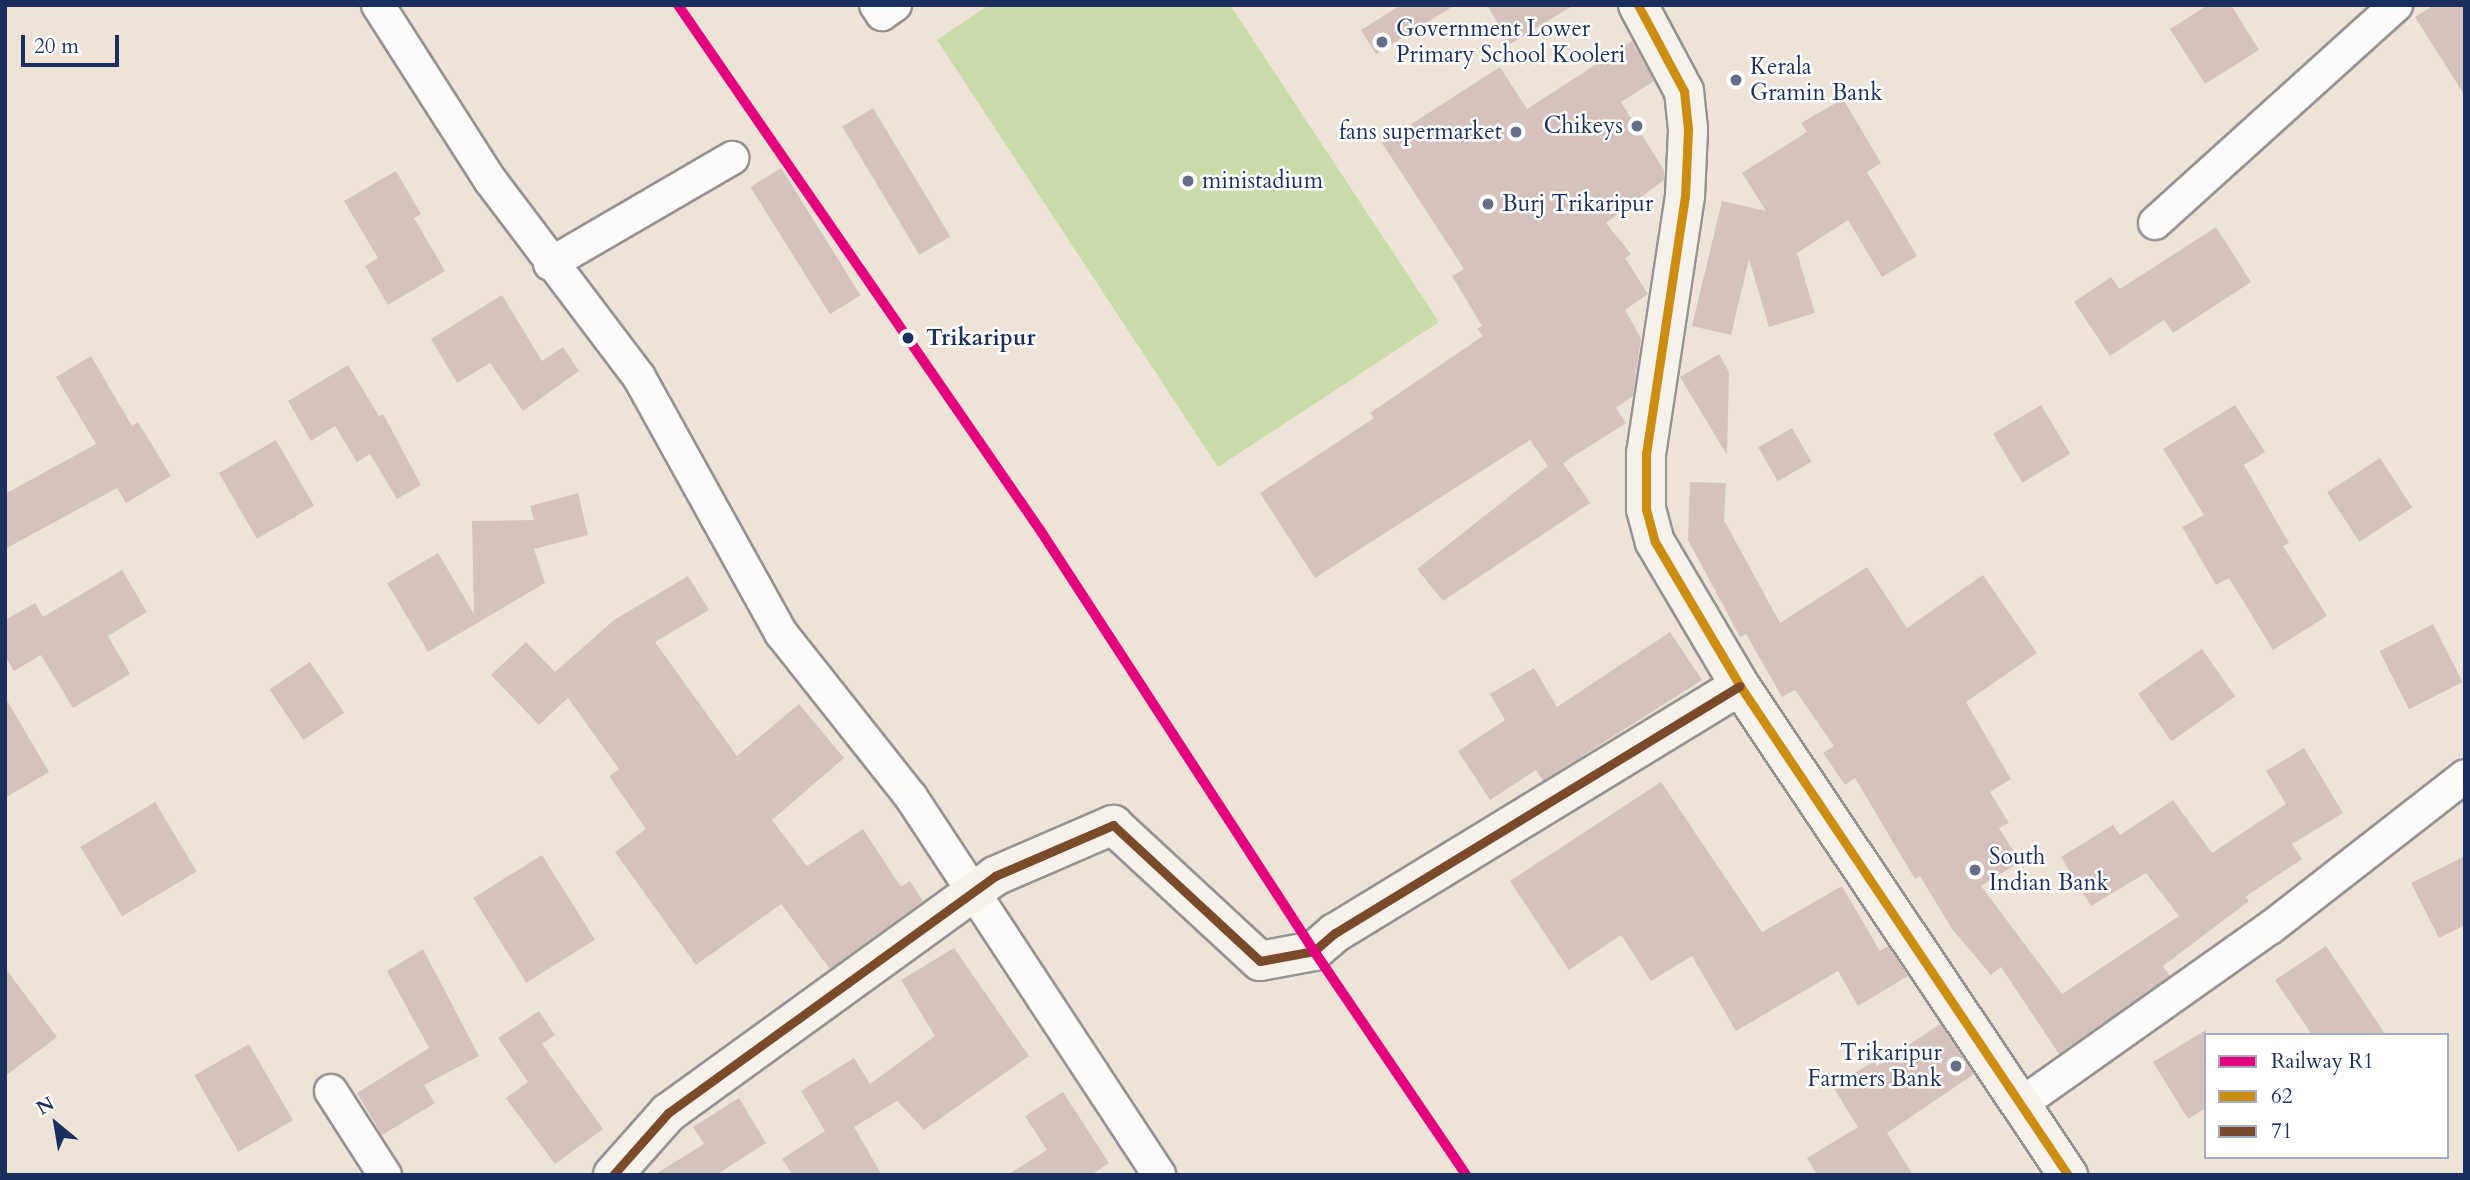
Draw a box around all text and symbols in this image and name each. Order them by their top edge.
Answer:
place label: Government Lower Primary School Kooleri [1396,15,1625,69]
scale bar [24,21,122,65]
text: 20 m [34,32,79,61]
marker: Government Lower Primary School Kooleri [1374,34,1390,50]
place label: Kerala Gramin Bank [1750,53,1883,107]
marker: Kerala Gramin Bank [1728,72,1744,88]
place label: Chikeys [1544,112,1623,140]
place label: fans supermarket [1339,118,1502,146]
marker: Chikeys [1629,118,1645,134]
marker: fans supermarket [1508,124,1524,140]
place label: ministadium [1202,167,1323,195]
marker: ministadium [1180,173,1196,189]
place label: Burj Trikaripur [1502,190,1653,218]
marker: Burj Trikaripur [1480,196,1496,212]
place label: Trikaripur [926,324,1036,352]
marker: Trikaripur [897,327,919,349]
place label: South Indian Bank [1989,843,2109,897]
marker: South Indian Bank [1967,862,1983,878]
legend [2204,1033,2449,1159]
place label: Trikaripur Farmers Bank [1807,1039,1942,1093]
text: Railway R1 [2271,1047,2374,1076]
marker: Trikaripur Farmers Bank [1948,1058,1964,1074]
text: 62 [2271,1082,2293,1111]
north arrow [21,1089,91,1159]
text: N [32,1090,59,1121]
text: 71 [2271,1117,2293,1146]

